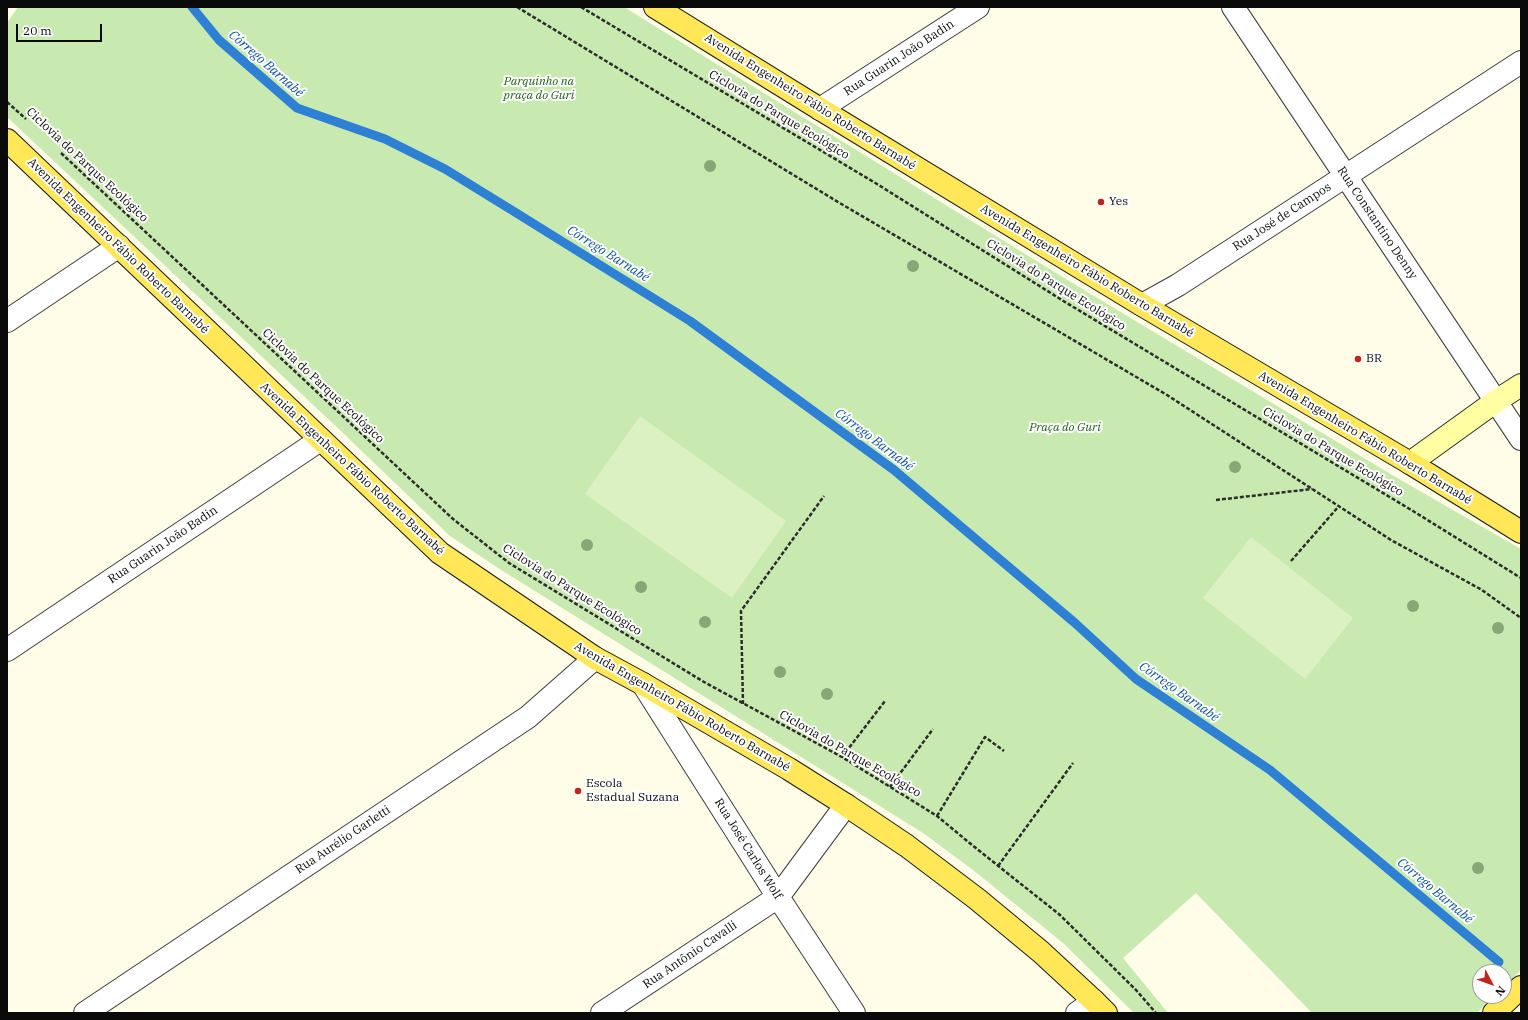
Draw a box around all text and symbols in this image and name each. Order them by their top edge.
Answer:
scale bar [18,16,104,42]
street label: Rua Guarin João Badin [841,17,957,99]
text: 20 m [23,23,52,38]
water label: Córrego Barnabé [225,27,307,101]
street label: Avenida Engenheiro Fábio Roberto Barnabé [702,31,918,173]
street label: Ciclovia do Parque Ecológico [706,67,852,163]
park label: Parquinho na praça do Guri [504,75,574,103]
street label: Ciclovia do Parque Ecológico [23,105,151,225]
street label: Avenida Engenheiro Fábio Roberto Barnabé [24,155,212,337]
street label: Rua Constantino Denny [1334,164,1420,282]
street label: Rua José de Campos [1230,180,1334,254]
place label: Yes [1109,195,1128,209]
marker: Yes [1096,197,1106,207]
street label: Avenida Engenheiro Fábio Roberto Barnabé [978,201,1196,341]
water label: Córrego Barnabé [564,222,652,286]
street label: Ciclovia do Parque Ecológico [984,236,1128,334]
street label: Ciclovia do Parque Ecológico [259,326,387,446]
place label: BR [1366,352,1382,366]
marker: BR [1353,354,1363,364]
street label: Avenida Engenheiro Fábio Roberto Barnabé [1256,368,1474,508]
street label: Avenida Engenheiro Fábio Roberto Barnabé [257,380,447,558]
street label: Ciclovia do Parque Ecológico [1260,404,1406,500]
water label: Córrego Barnabé [832,406,916,474]
park label: Praça do Guri [1029,421,1101,435]
street label: Rua Guarin João Badin [106,503,220,587]
street label: Ciclovia do Parque Ecológico [500,541,644,639]
street label: Avenida Engenheiro Fábio Roberto Barnabé [572,639,792,775]
water label: Córrego Barnabé [1136,659,1222,725]
street label: Ciclovia do Parque Ecológico [777,707,923,801]
place label: Escola Estadual Suzana [586,777,679,805]
marker: Escola Estadual Suzana [573,786,583,796]
street label: Rua José Carlos Wolf [711,796,785,902]
street label: Rua Aurélio Garletti [293,803,393,877]
water label: Córrego Barnabé [1394,855,1476,927]
street label: Rua Antônio Cavalli [640,918,740,992]
north arrow [1472,964,1512,1004]
text: N [1492,983,1508,999]

